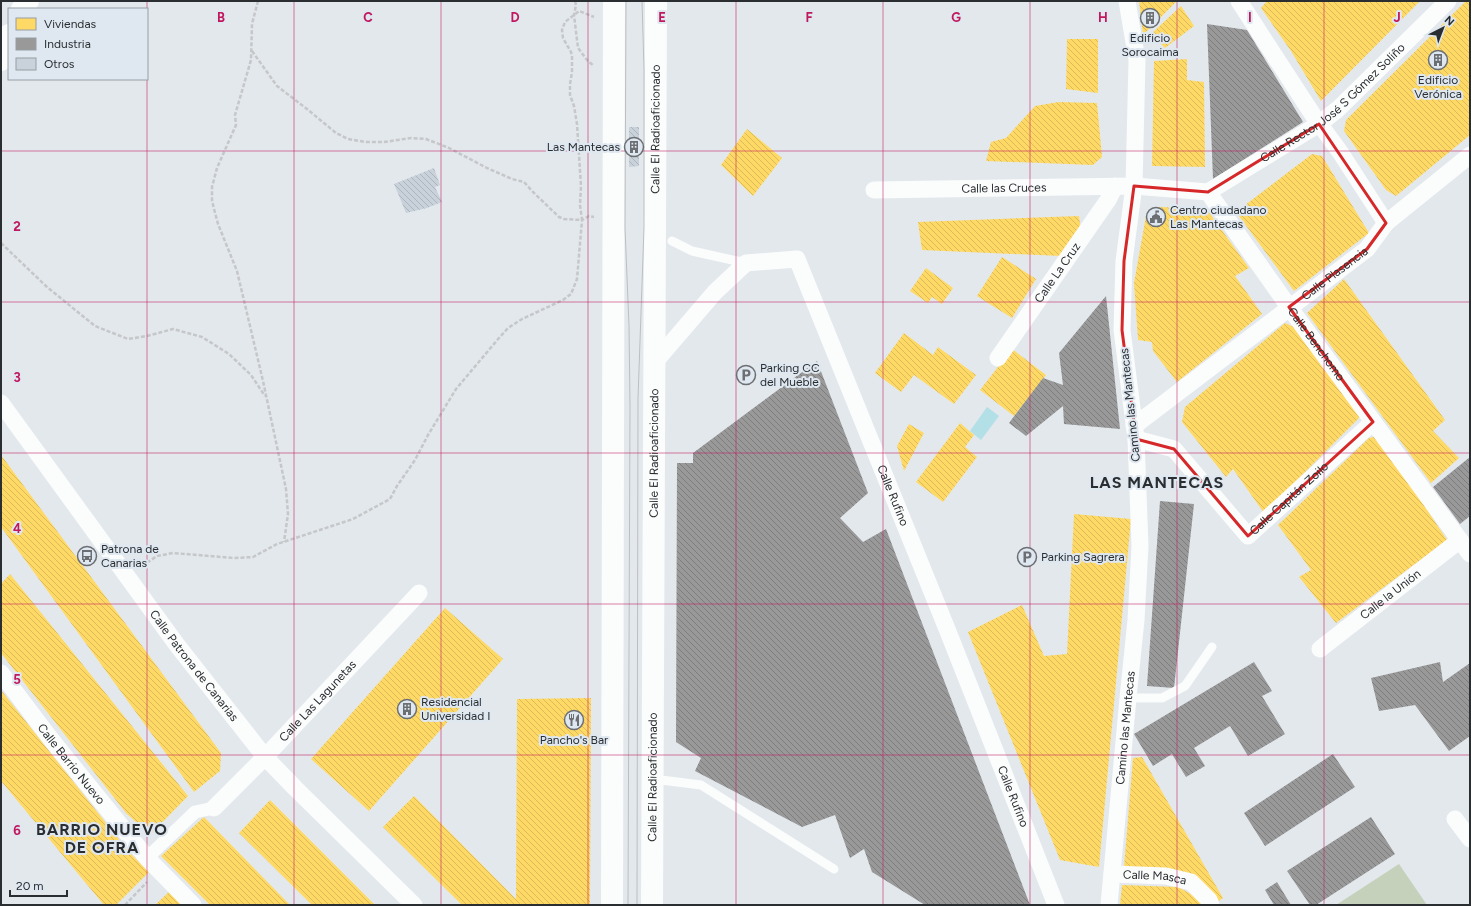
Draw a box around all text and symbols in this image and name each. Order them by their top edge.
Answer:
building icon: Edificio Sorocaima [1139,7,1161,29]
legend [8,8,148,80]
north arrow [1423,8,1463,48]
text: B [217,10,225,25]
text: C [363,10,373,25]
text: D [510,10,520,25]
text: E [658,10,666,25]
text: F [805,10,813,25]
text: G [951,10,961,25]
text: H [1098,10,1108,25]
text: I [1248,10,1252,25]
text: J [1393,10,1401,25]
text: N [1442,13,1457,29]
text: Viviendas [44,17,97,31]
place label: Edificio Sorocaima [1121,31,1179,59]
text: Industria [44,37,91,51]
street label: Calle Rector José S Gómez Soliño [1258,40,1408,165]
building icon: Edificio Verónica [1427,49,1449,71]
text: Otros [44,57,75,71]
street label: Calle El Radioaficionado [648,64,663,194]
place label: Edificio Verónica [1414,73,1462,101]
building icon: Las Mantecas [623,136,645,158]
place label: Las Mantecas [547,140,620,154]
street label: Calle las Cruces [961,180,1047,196]
place label: Centro ciudadano Las Mantecas [1170,203,1266,231]
public building icon: Centro ciudadano Las Mantecas [1145,206,1167,228]
text: 2 [13,219,21,234]
street label: Calle La Cruz [1032,240,1083,305]
street label: Calle Plasencia [1299,244,1371,303]
street label: Calle Benchomo [1285,305,1348,384]
street label: Camino las Mantecas [1117,347,1143,462]
place label: Parking CC del Mueble [760,361,820,389]
parking icon: Parking CC del Mueble [735,364,757,386]
text: 3 [13,370,21,385]
street label: Calle El Radioaficionado [647,388,661,518]
street label: Calle Capitán Zoilo [1247,459,1331,538]
street label: Calle Rufino [874,463,912,528]
district label: LAS MANTECAS [1090,473,1224,492]
text: 4 [13,521,21,536]
place label: Patrona de Canarias [101,542,159,570]
bus stop icon: Patrona de Canarias [76,545,98,567]
parking icon: Parking Sagrera [1016,546,1038,568]
place label: Parking Sagrera [1041,550,1125,564]
street label: Calle la Unión [1357,566,1424,622]
street label: Calle Patrona de Canarias [147,607,242,724]
street label: Calle Las Lagunetas [276,657,359,744]
street label: Camino las Mantecas [1113,670,1138,785]
text: 5 [13,672,21,687]
place label: Residencial Universidad I [421,695,490,723]
building icon: Residencial Universidad I [396,698,418,720]
restaurant icon: Pancho's Bar [563,709,585,731]
street label: Calle El Radioaficionado [645,712,660,842]
street label: Calle Barrio Nuevo [35,721,108,807]
place label: Pancho's Bar [540,733,608,747]
street label: Calle Rufino [995,764,1032,829]
district label: BARRIO NUEVO DE OFRA [36,820,168,857]
text: 6 [13,823,21,838]
street label: Calle Masca [1123,867,1188,888]
scale bar [10,872,67,898]
text: 20 m [16,879,44,893]

